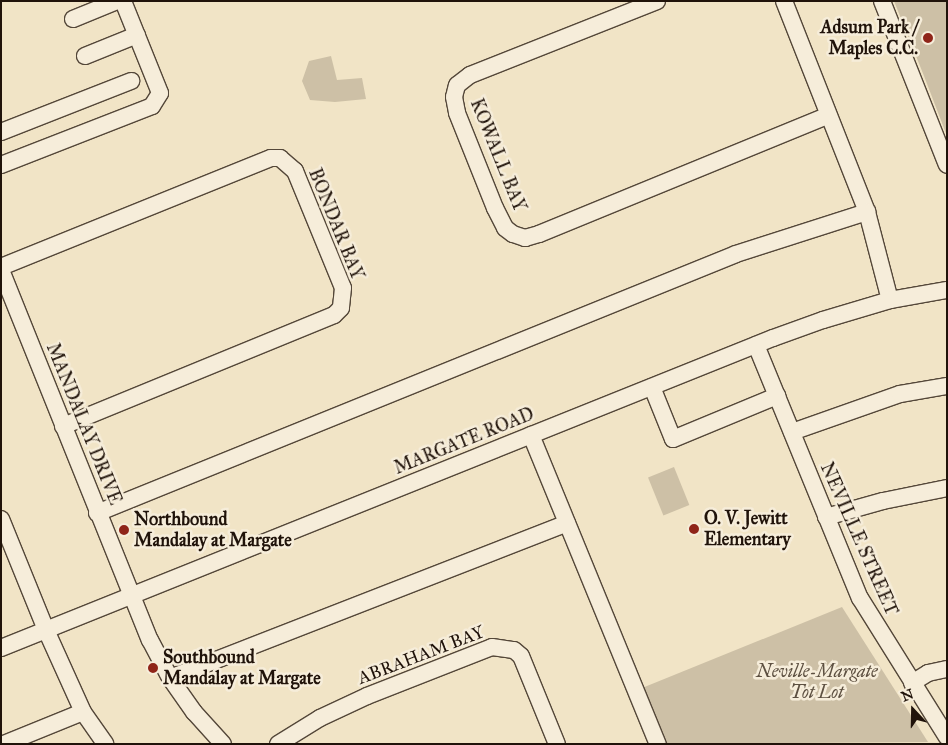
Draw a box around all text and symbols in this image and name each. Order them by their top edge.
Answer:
place label: Adsum Park / Maples C.C. [821,17,918,59]
marker: Adsum Park / Maples C.C. [922,32,934,44]
street label: KOWALL BAY [466,96,530,214]
street label: BONDAR BAY [304,165,368,283]
street label: MANDALAY DRIVE [42,340,126,508]
street label: MARGATE ROAD [391,403,537,479]
street label: NEVILLE STREET [816,459,902,619]
place label: O. V. Jewitt Elementary [704,508,791,550]
place label: Northbound Mandalay at Margate [134,509,292,552]
marker: O. V. Jewitt Elementary [688,523,700,535]
marker: Northbound Mandalay at Margate [118,524,130,536]
street label: ABRAHAM BAY [355,621,487,689]
place label: Southbound Mandalay at Margate [163,647,321,690]
park label: Neville-Margate Tot Lot [756,661,878,704]
marker: Southbound Mandalay at Margate [147,662,159,674]
north arrow [888,685,938,735]
text: N [899,685,916,706]

